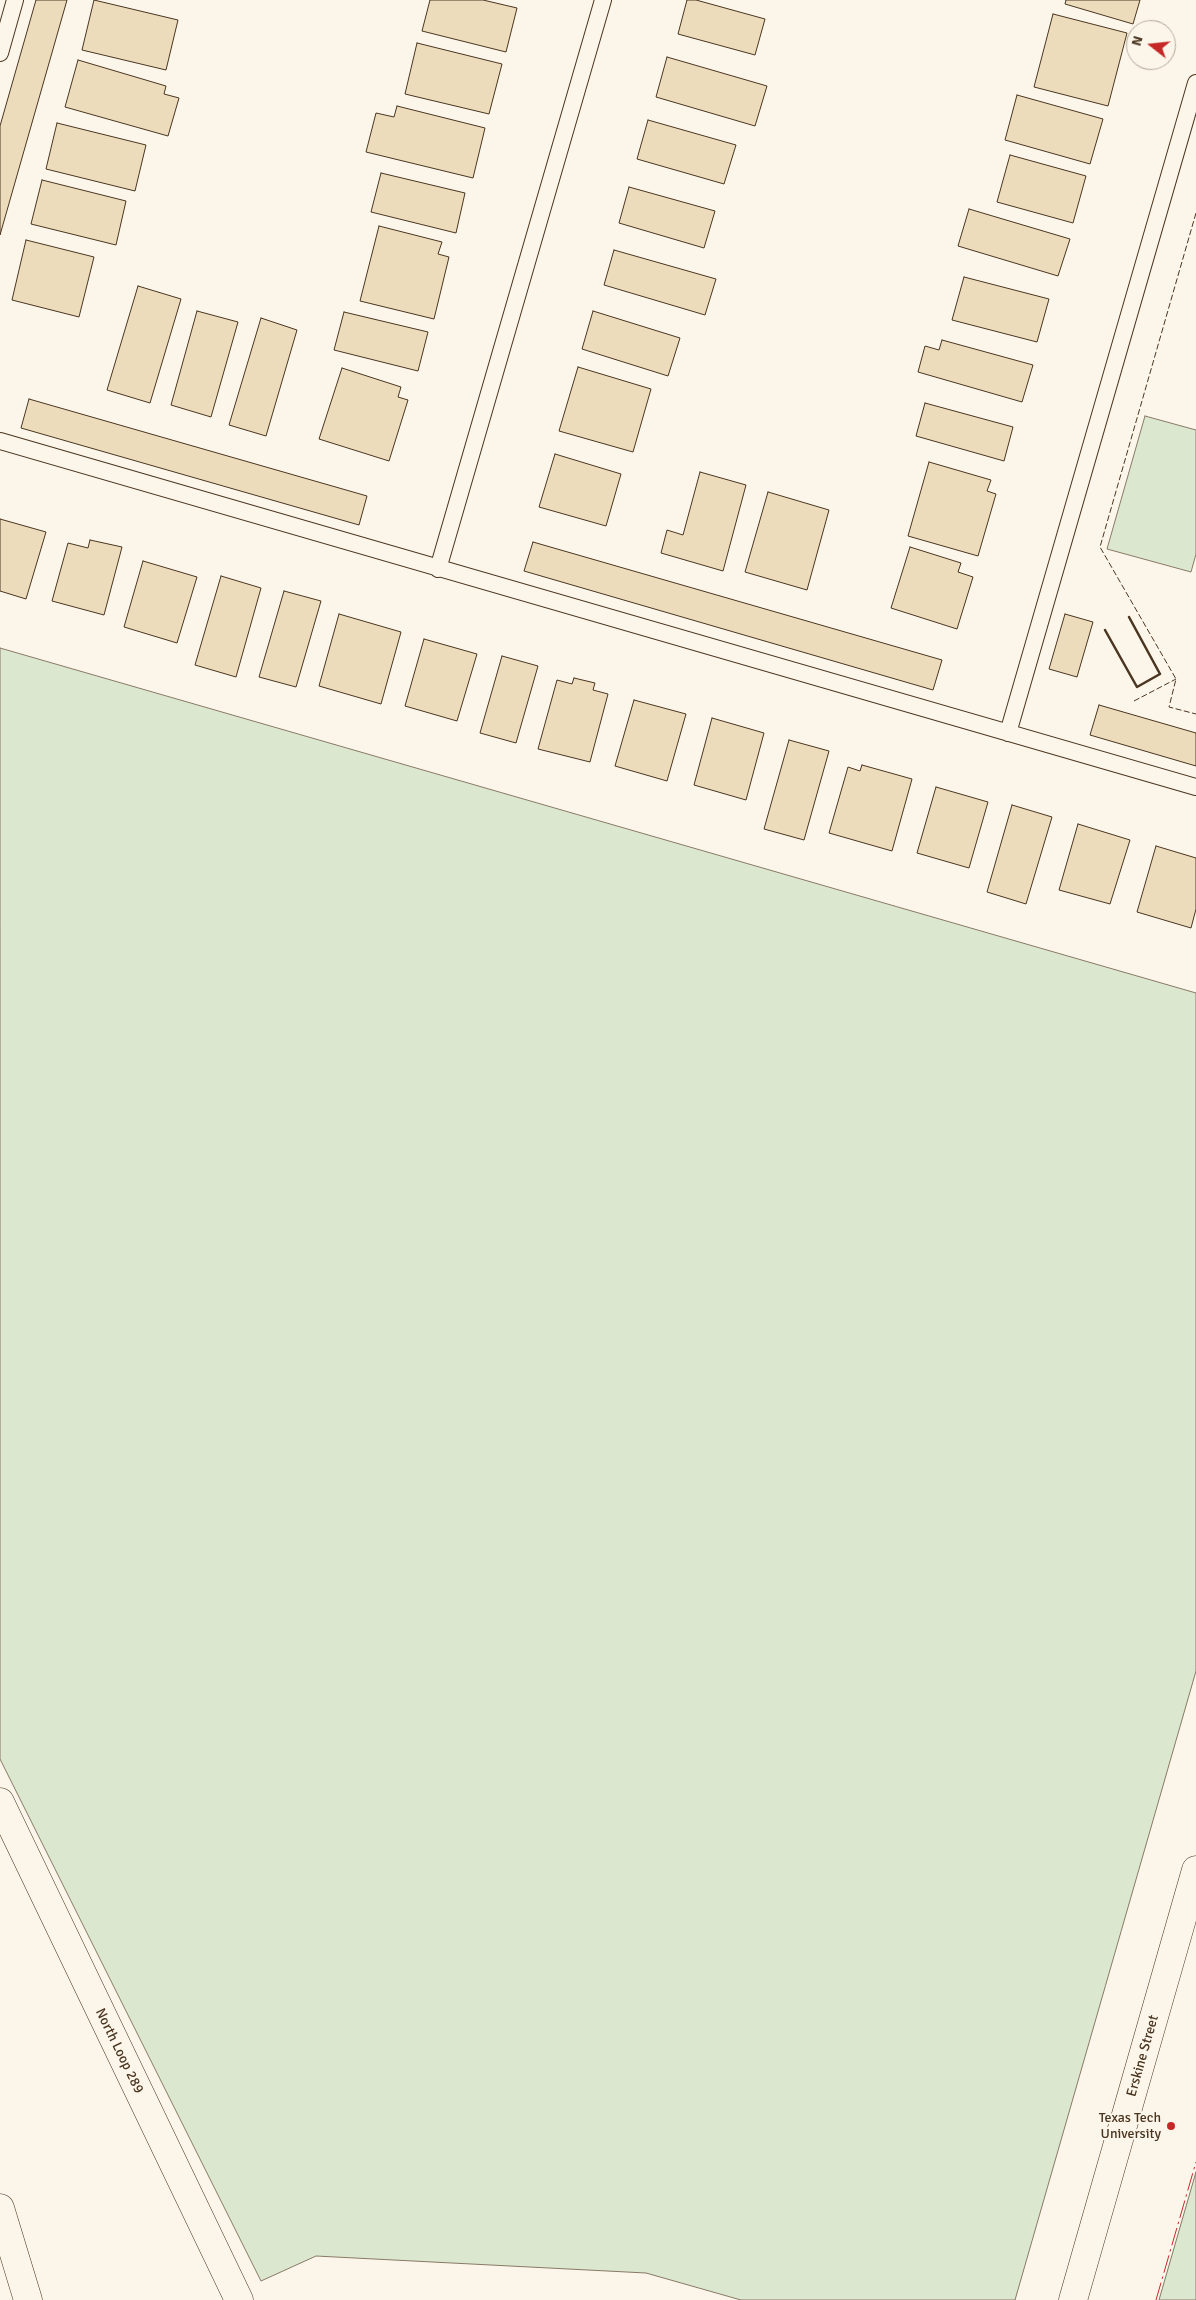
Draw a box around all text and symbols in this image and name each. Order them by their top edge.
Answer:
north arrow [1126,20,1176,70]
text: N [1128,34,1147,48]
street label: North Loop 289 [91,2006,147,2096]
street label: Erskine Street [1123,2013,1163,2099]
place label: Texas Tech University [1099,2110,1161,2142]
marker: Texas Tech University [1165,2120,1177,2132]

